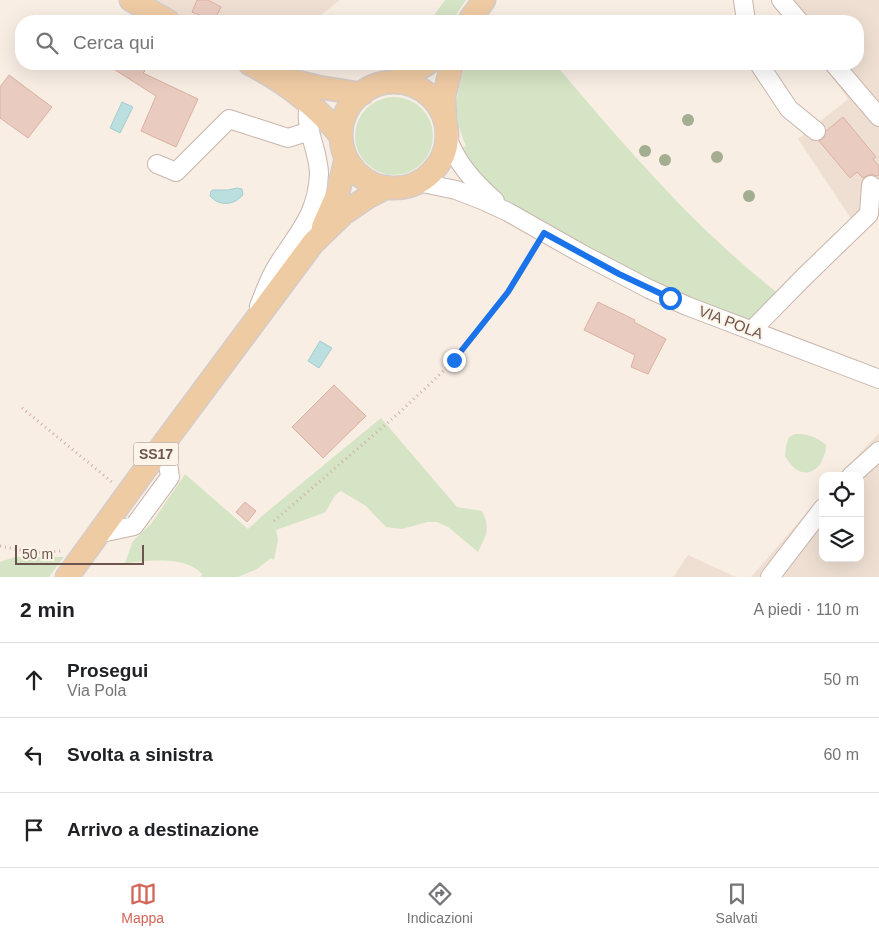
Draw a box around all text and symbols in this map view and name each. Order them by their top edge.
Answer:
search box [15,15,864,70]
icon: search [33,29,61,57]
text: Cerca qui [73,32,154,53]
route start [659,287,682,310]
street label: VIA POLA [696,302,766,342]
route end [443,349,466,372]
road number: SS17 [134,442,178,466]
map controls [819,472,864,562]
button: locate [819,472,864,517]
button: layers [819,517,864,562]
scale bar [15,542,144,565]
text: 50 m [22,546,53,562]
text: 2 min [20,598,75,621]
text: A piedi · 110 m [753,601,859,618]
text: Prosegui [67,660,148,681]
icon: ahead [20,666,48,694]
text: 50 m [823,671,859,688]
text: Via Pola [67,682,126,699]
icon: left [20,741,48,769]
text: Svolta a sinistra [67,744,213,765]
text: 60 m [823,746,859,763]
icon: arrive [20,816,48,844]
text: Arrivo a destinazione [67,819,259,840]
tab: Mappa [121,880,164,926]
tab: Indicazioni [407,880,473,926]
tab: Salvati [716,880,758,926]

